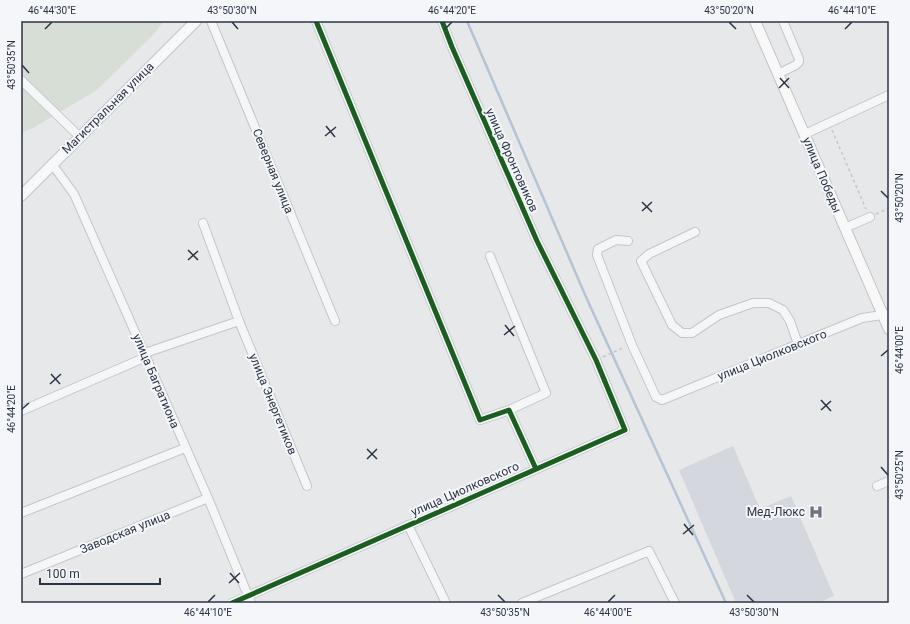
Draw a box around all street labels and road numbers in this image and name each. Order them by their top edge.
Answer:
street label: Магистральная улица [59,59,157,157]
street label: улица Фронтовиков [483,106,541,214]
street label: Северная улица [250,127,296,215]
street label: улица Победы [800,135,844,215]
street label: улица Циолковского [715,327,829,383]
street label: улица Багратиона [130,332,182,430]
street label: улица Энергетиков [246,351,300,457]
street label: улица Циолковского [409,459,521,519]
street label: Заводская улица [78,508,172,556]

